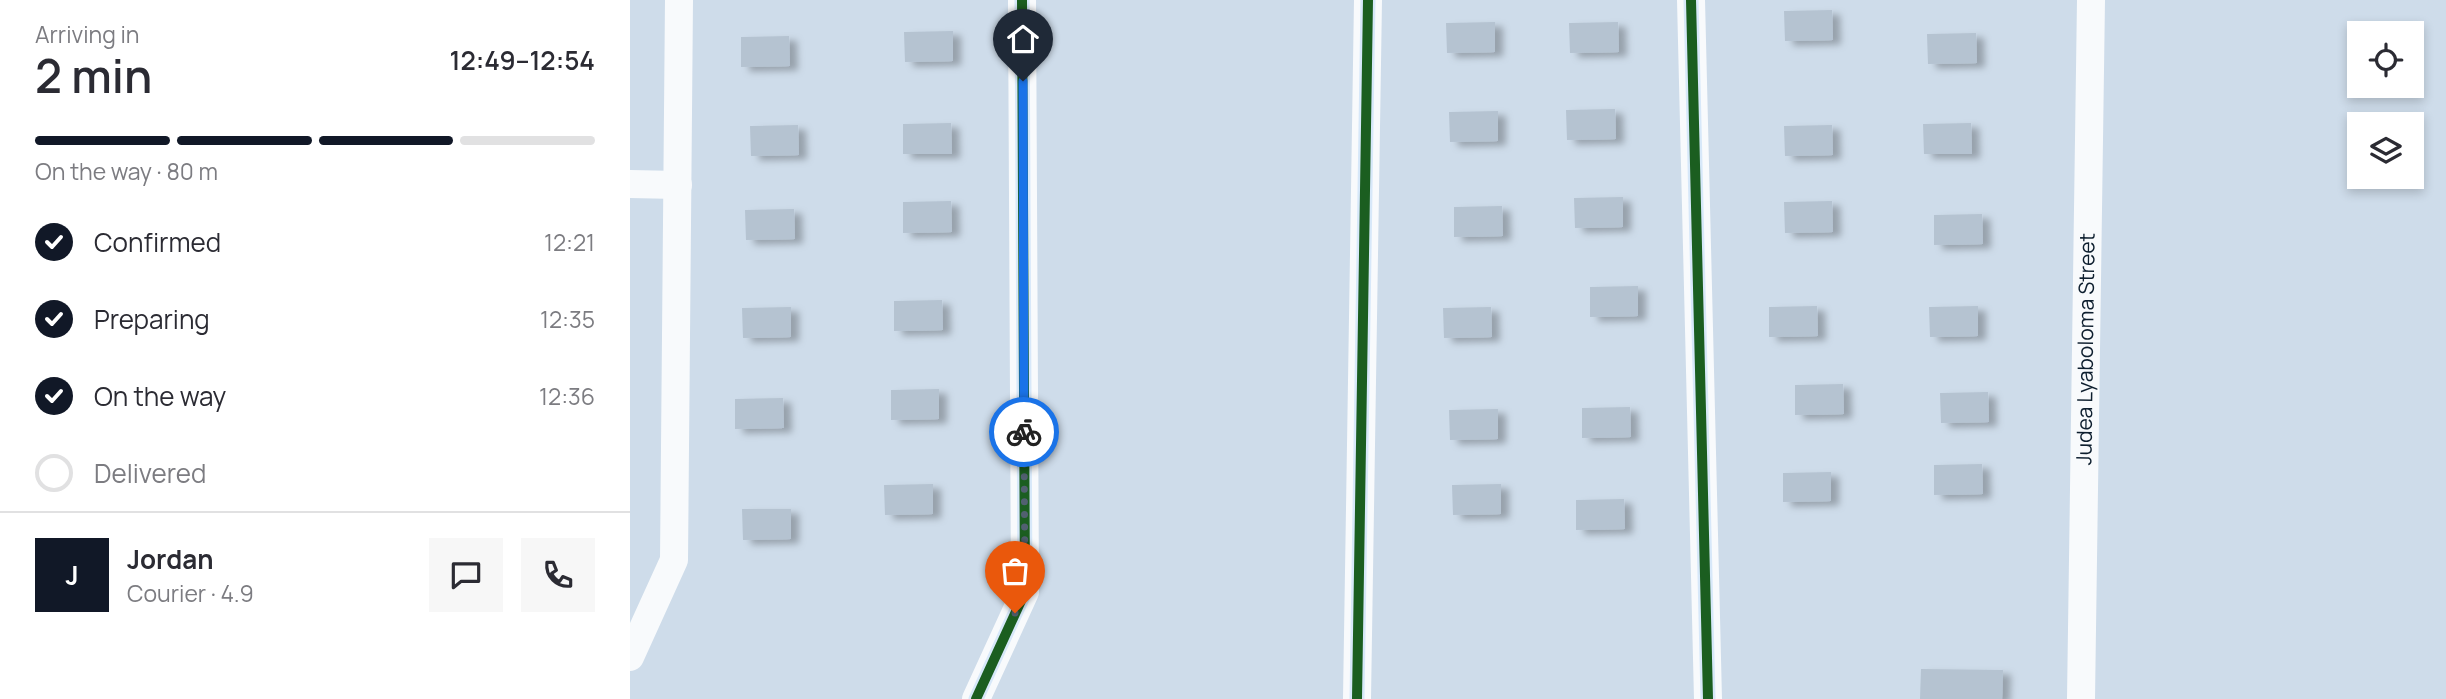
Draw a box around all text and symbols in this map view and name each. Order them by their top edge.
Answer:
pin [993,9,1053,81]
text: Arriving in [35,18,140,50]
icon: home [1004,20,1042,58]
map controls [2347,21,2424,189]
button: locate [2347,21,2424,98]
text: 12:49–12:54 [450,42,595,78]
text: 2 min [35,44,152,107]
button: layers [2347,112,2424,189]
text: On the way · 80 m [35,155,218,187]
icon: check [35,223,73,261]
text: Confirmed [94,224,221,260]
text: 12:21 [544,226,595,258]
street label: Judea Lyaboloma Street [2069,233,2101,465]
icon: check [35,300,73,338]
text: Preparing [94,301,210,337]
text: 12:35 [540,303,595,335]
icon: check [35,377,73,415]
text: On the way [94,378,226,414]
text: 12:36 [539,380,595,412]
courier [989,397,1059,467]
icon: bike [1005,413,1043,451]
text: Delivered [94,455,206,491]
button: chat [429,538,503,612]
button: phone [521,538,595,612]
text: Jordan [127,541,213,577]
pin [985,541,1045,613]
icon: bag [996,552,1034,590]
text: J [65,557,79,593]
text: Courier · 4.9 [127,577,254,609]

